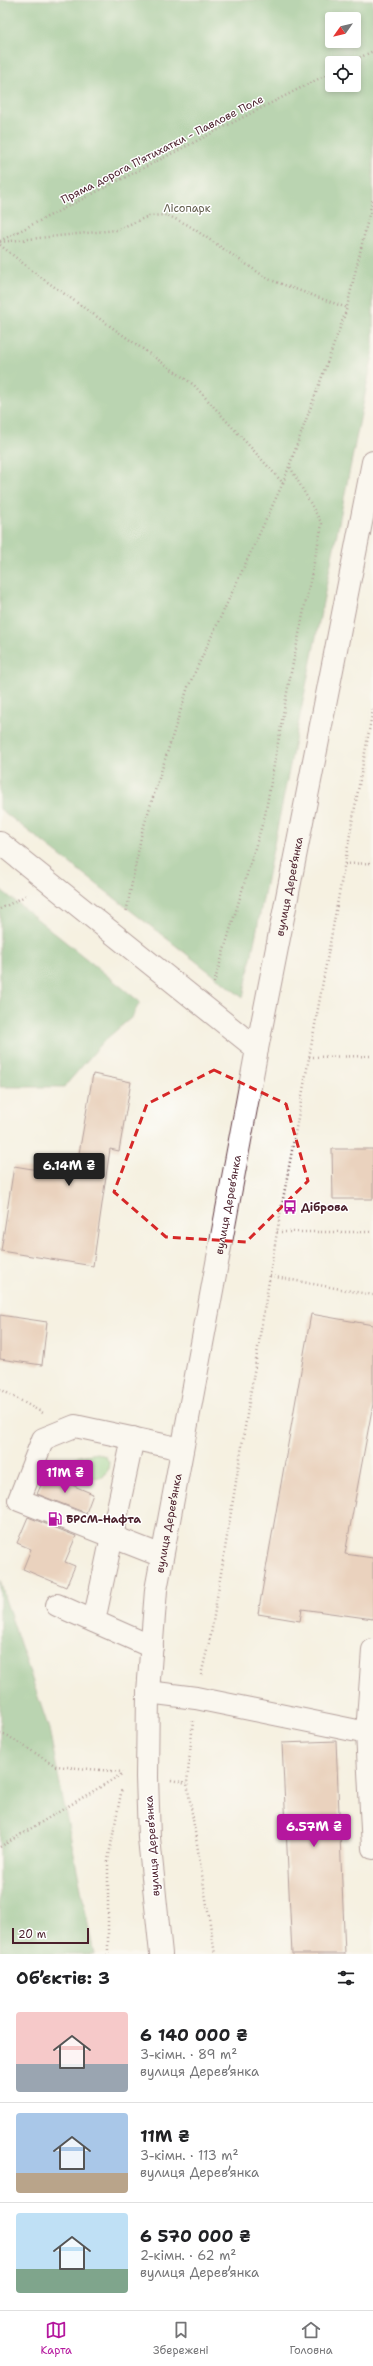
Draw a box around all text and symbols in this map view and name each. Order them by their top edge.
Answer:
north arrow [325,12,361,48]
map controls [325,12,361,92]
button: locate [325,56,361,92]
street label: Пряма дорога П'ятихатки - Павлове Поле [58,92,266,207]
park label: Лісопарк [163,201,211,216]
street label: вулиця Дерев’янка [272,835,307,938]
pin: 6.14M ₴ [32,1153,106,1187]
street label: вулиця Дерев’янка [212,1154,245,1256]
text: 6.14M ₴ [43,1157,95,1174]
bus stop icon: Діброва [282,1199,298,1215]
place label: Діброва [301,1200,348,1215]
pin: 11M ₴ [37,1460,93,1494]
text: 11M ₴ [46,1464,84,1481]
street label: вулиця Дерев’янка [152,1472,186,1574]
fuel station icon: БРСМ-Нафта [47,1511,63,1527]
place label: БРСМ-Нафта [66,1512,141,1527]
street label: вулиця Дерев’янка [141,1795,163,1897]
pin: 6.57M ₴ [277,1814,351,1848]
text: 6.57M ₴ [286,1818,342,1835]
scale bar [12,1926,89,1945]
text: 20 m [18,1927,46,1942]
text: Об’єктів: 3 [16,1967,110,1989]
icon: filters [335,1967,357,1989]
text: 6 140 000 ₴ [140,2024,248,2046]
icon: home [48,2028,96,2076]
text: 3-кімн. · 89 m² [140,2046,237,2063]
text: вулиця Дерев’янка [140,2063,259,2080]
text: 11M ₴ [140,2125,190,2147]
icon: home [48,2129,96,2177]
text: 3-кімн. · 113 m² [140,2147,239,2164]
text: вулиця Дерев’янка [140,2164,259,2181]
text: 6 570 000 ₴ [140,2225,251,2247]
icon: home [48,2229,96,2277]
text: 2-кімн. · 62 m² [140,2247,236,2264]
text: вулиця Дерев’янка [140,2264,259,2281]
tab: Карта [40,2319,72,2358]
tab: Збережені [153,2319,209,2358]
tab: Головна [290,2319,333,2358]

